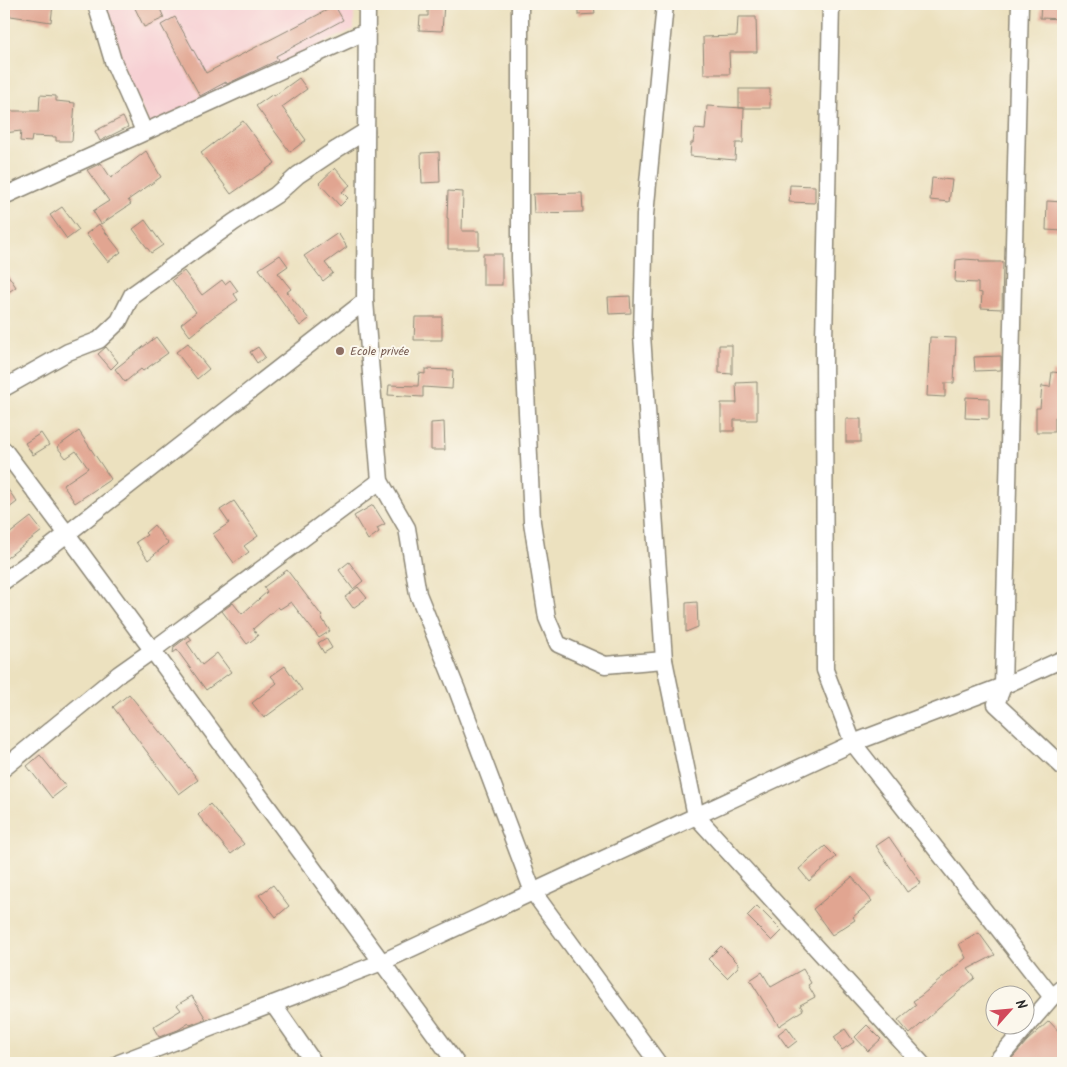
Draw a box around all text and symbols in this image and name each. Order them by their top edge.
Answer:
place label: Ecole privée [350,342,410,361]
marker: Ecole privée [334,345,346,357]
north arrow [984,984,1034,1034]
text: N [1009,996,1033,1014]

